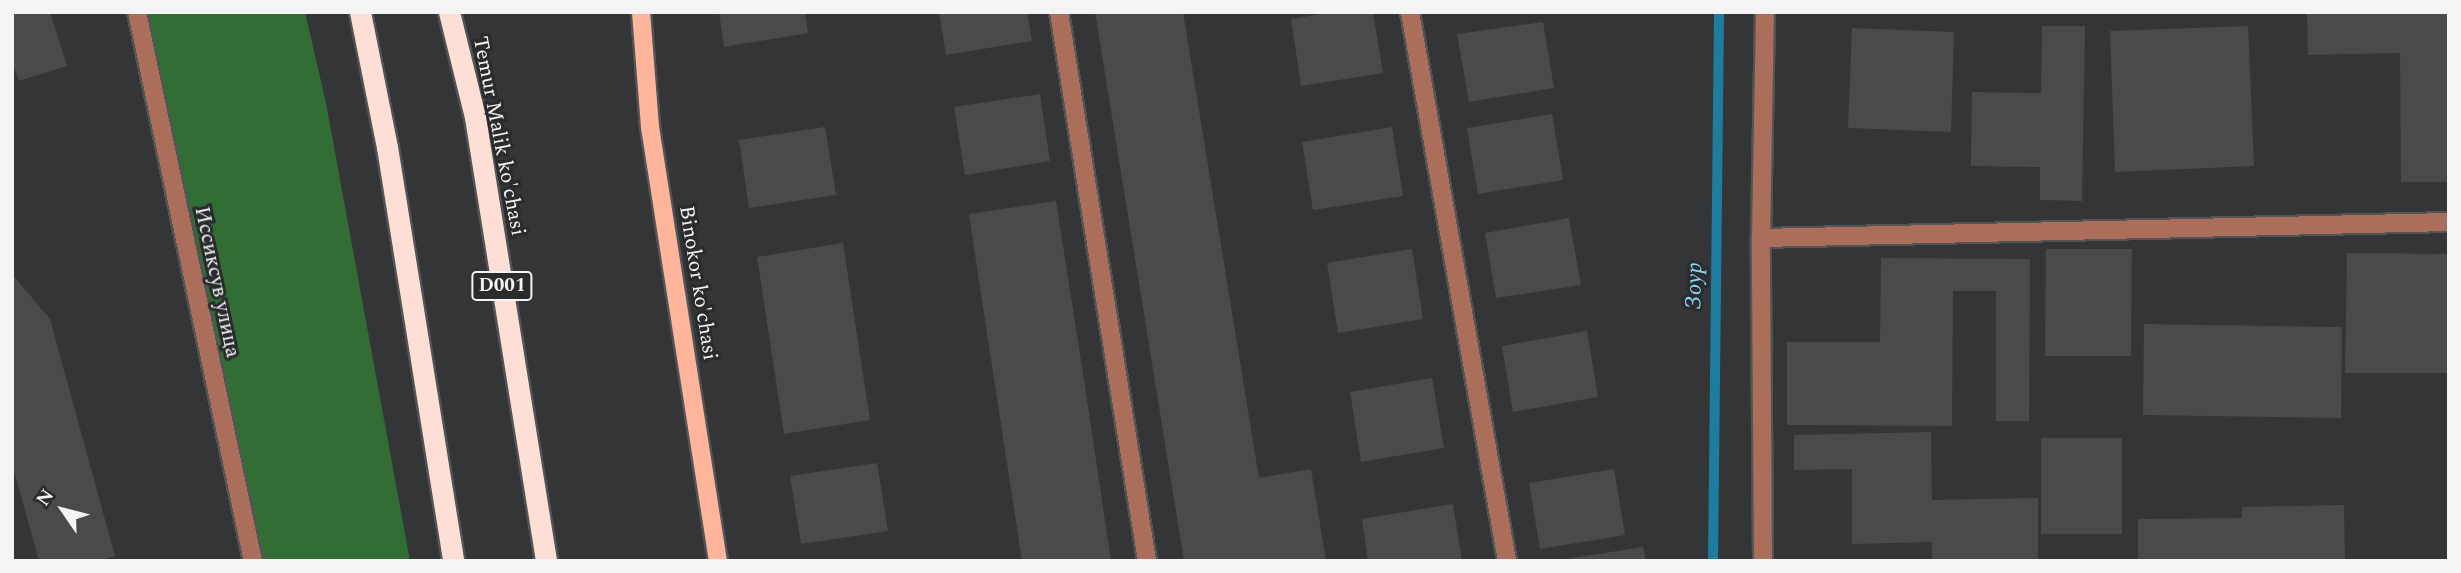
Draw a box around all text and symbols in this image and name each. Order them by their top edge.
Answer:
street label: Temur Malik ko'chasi [467,34,531,238]
street label: Иссиксув улица [189,204,245,360]
street label: Binokor ko'chasi [673,204,723,362]
water label: Зоур [1681,262,1709,310]
road number: D001 [470,270,534,302]
north arrow [28,475,98,545]
text: N [29,483,62,512]

